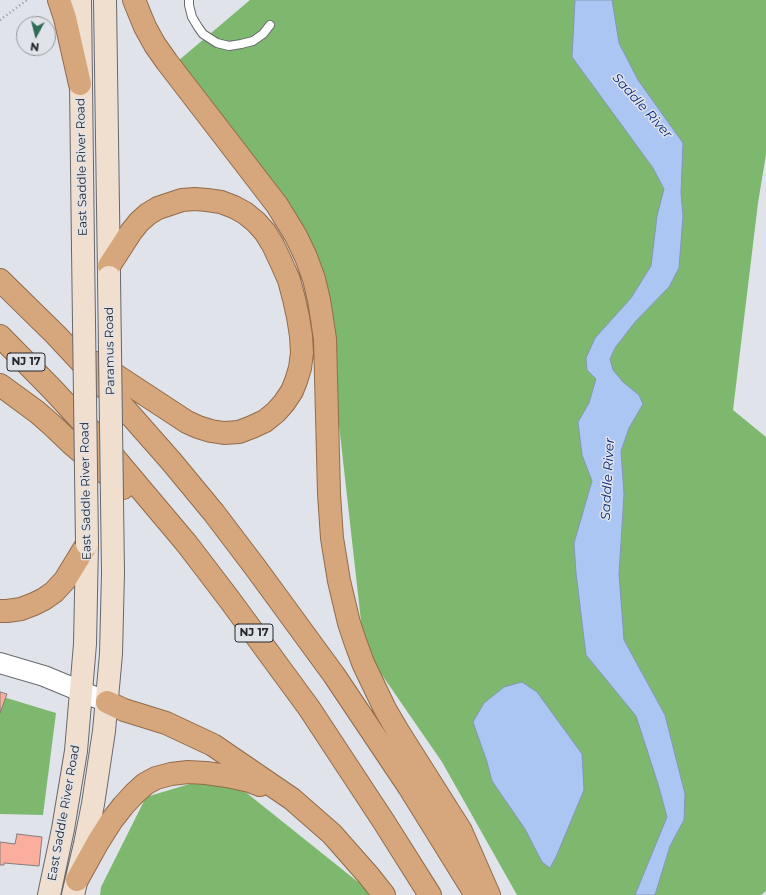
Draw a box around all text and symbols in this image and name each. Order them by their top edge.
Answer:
north arrow [16,16,56,56]
text: N [29,39,40,54]
water label: Saddle River [609,70,675,142]
street label: East Saddle River Road [74,98,90,236]
street label: Paramus Road [102,307,118,395]
road number: NJ 17 [7,353,45,371]
street label: East Saddle River Road [78,422,94,560]
water label: Saddle River [598,438,618,520]
road number: NJ 17 [235,624,273,642]
street label: East Saddle River Road [45,744,83,882]

